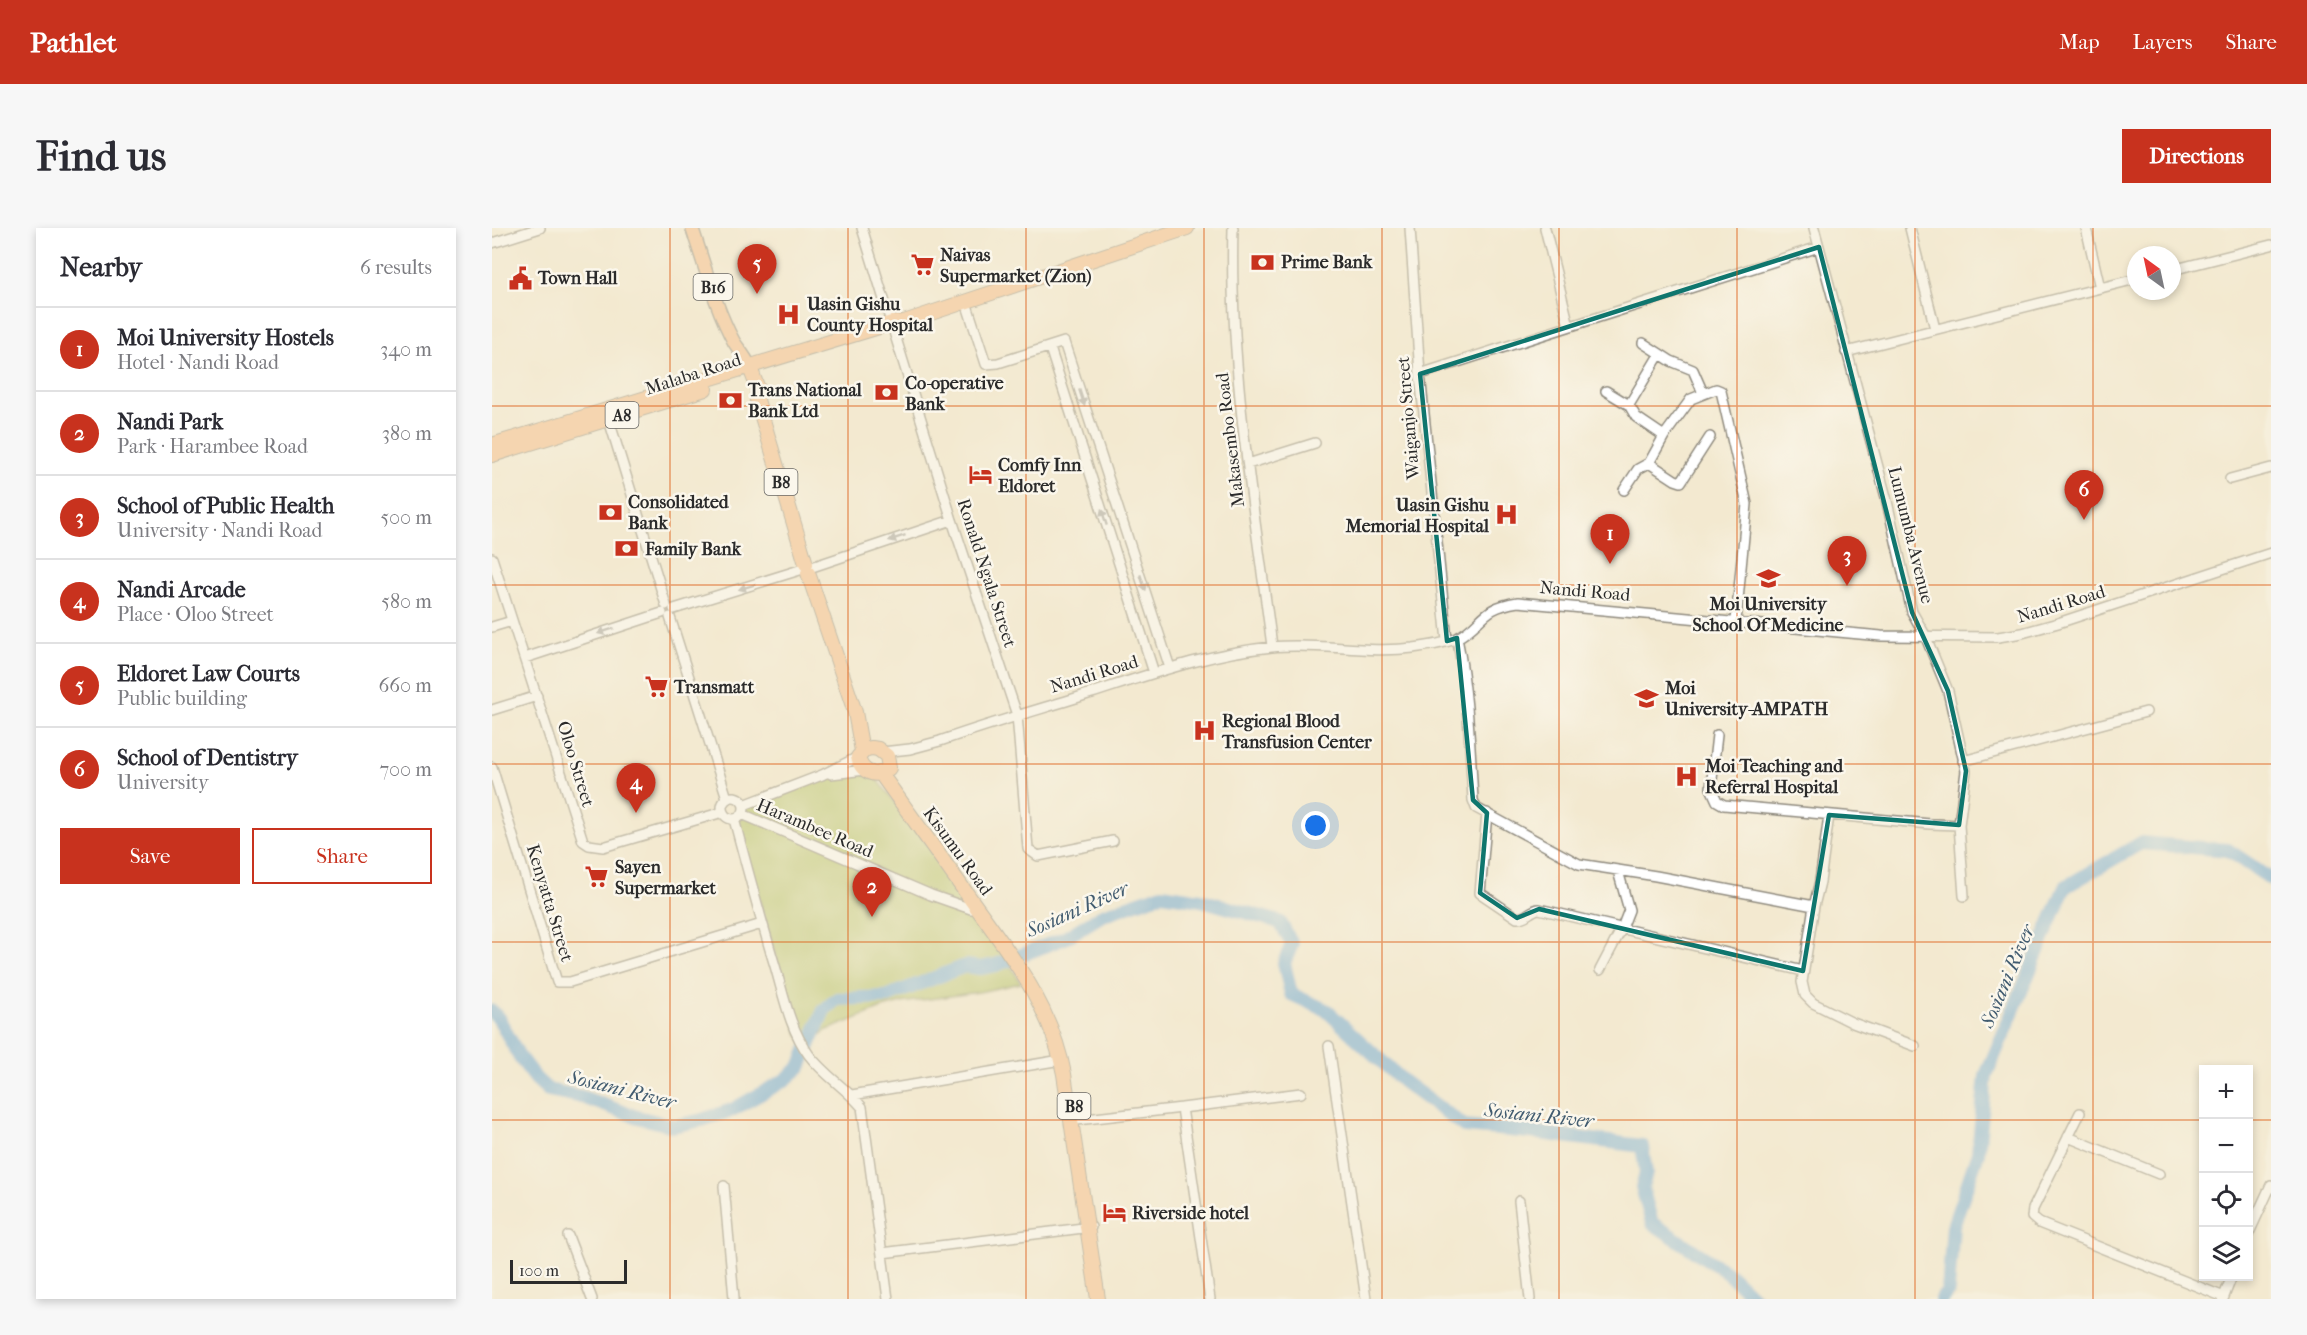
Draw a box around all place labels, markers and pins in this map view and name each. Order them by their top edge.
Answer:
pin: 5 [738,244,776,294]
place label: Naivas Supermarket (Zion) [940,245,1092,287]
bank icon: Prime Bank [1250,249,1276,275]
supermarket icon: Naivas Supermarket (Zion) [909,252,935,278]
place label: Prime Bank [1281,252,1373,273]
public building icon: Town Hall [507,265,533,291]
place label: Town Hall [537,268,618,289]
place label: Uasin Gishu County Hospital [806,294,934,336]
hospital icon: Uasin Gishu County Hospital [776,301,802,327]
place label: Co-operative Bank [905,373,1004,415]
place label: Trans National Bank Ltd [747,380,863,422]
bank icon: Co-operative Bank [874,380,900,406]
bank icon: Trans National Bank Ltd [717,387,743,413]
place label: Comfy Inn Eldoret [998,455,1082,497]
hotel icon: Comfy Inn Eldoret [967,462,993,488]
pin: 6 [2064,470,2104,520]
place label: Consolidated Bank [628,492,730,534]
place label: Uasin Gishu Memorial Hospital [1344,495,1490,537]
bank icon: Consolidated Bank [597,499,623,525]
hospital icon: Uasin Gishu Memorial Hospital [1494,502,1520,528]
pin: 1 [1590,514,1630,564]
bank icon: Family Bank [614,536,640,562]
pin: 3 [1828,536,1866,586]
place label: Family Bank [644,539,742,560]
school or university icon: Moi University School Of Medicine [1755,565,1781,591]
place label: Moi University School Of Medicine [1693,594,1844,636]
supermarket icon: Transmatt [643,674,669,700]
place label: Transmatt [673,677,755,698]
place label: Moi University-AMPATH [1664,678,1829,720]
school or university icon: Moi University-AMPATH [1634,685,1660,711]
place label: Regional Blood Transfusion Center [1221,711,1372,753]
hospital icon: Regional Blood Transfusion Center [1191,718,1217,744]
place label: Moi Teaching and Referral Hospital [1704,756,1844,798]
hospital icon: Moi Teaching and Referral Hospital [1674,763,1700,789]
pin: 4 [616,764,656,813]
place label: Sayen Supermarket [615,857,716,899]
supermarket icon: Sayen Supermarket [584,864,610,890]
pin: 2 [852,868,892,917]
hotel icon: Riverside hotel [1101,1200,1127,1226]
place label: Riverside hotel [1132,1203,1250,1224]

